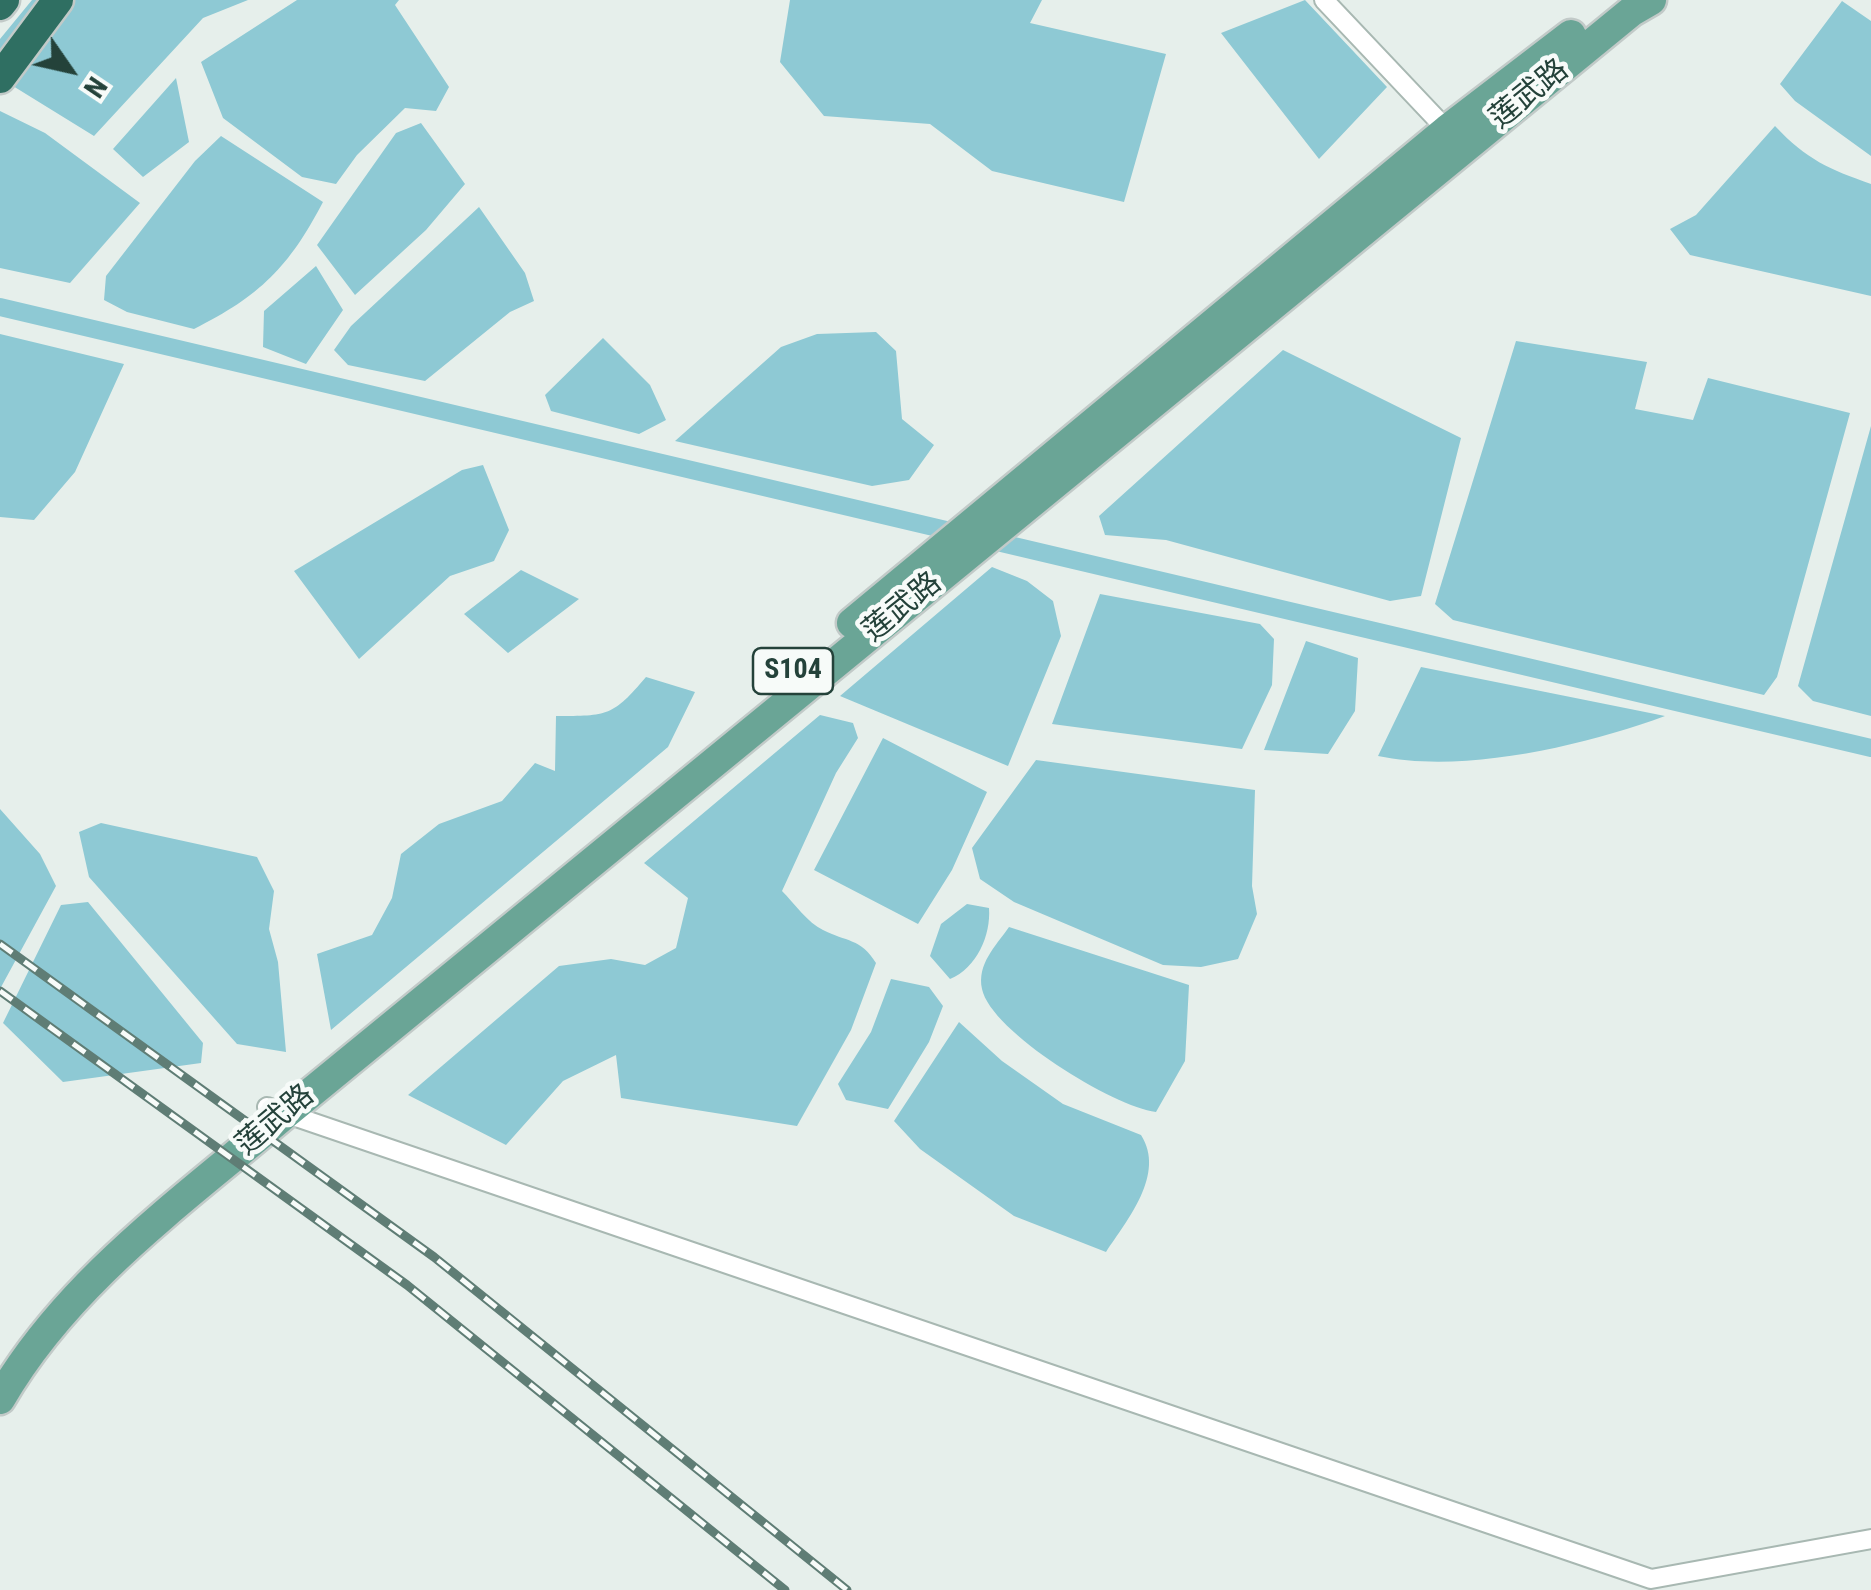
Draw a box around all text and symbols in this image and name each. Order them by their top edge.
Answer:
north arrow [20,20,120,120]
street label: 莲武路 [1484,53,1576,137]
text: N [77,71,114,103]
street label: 莲武路 [857,566,949,650]
road number: S104 [753,648,833,694]
street label: 莲武路 [230,1078,322,1164]

